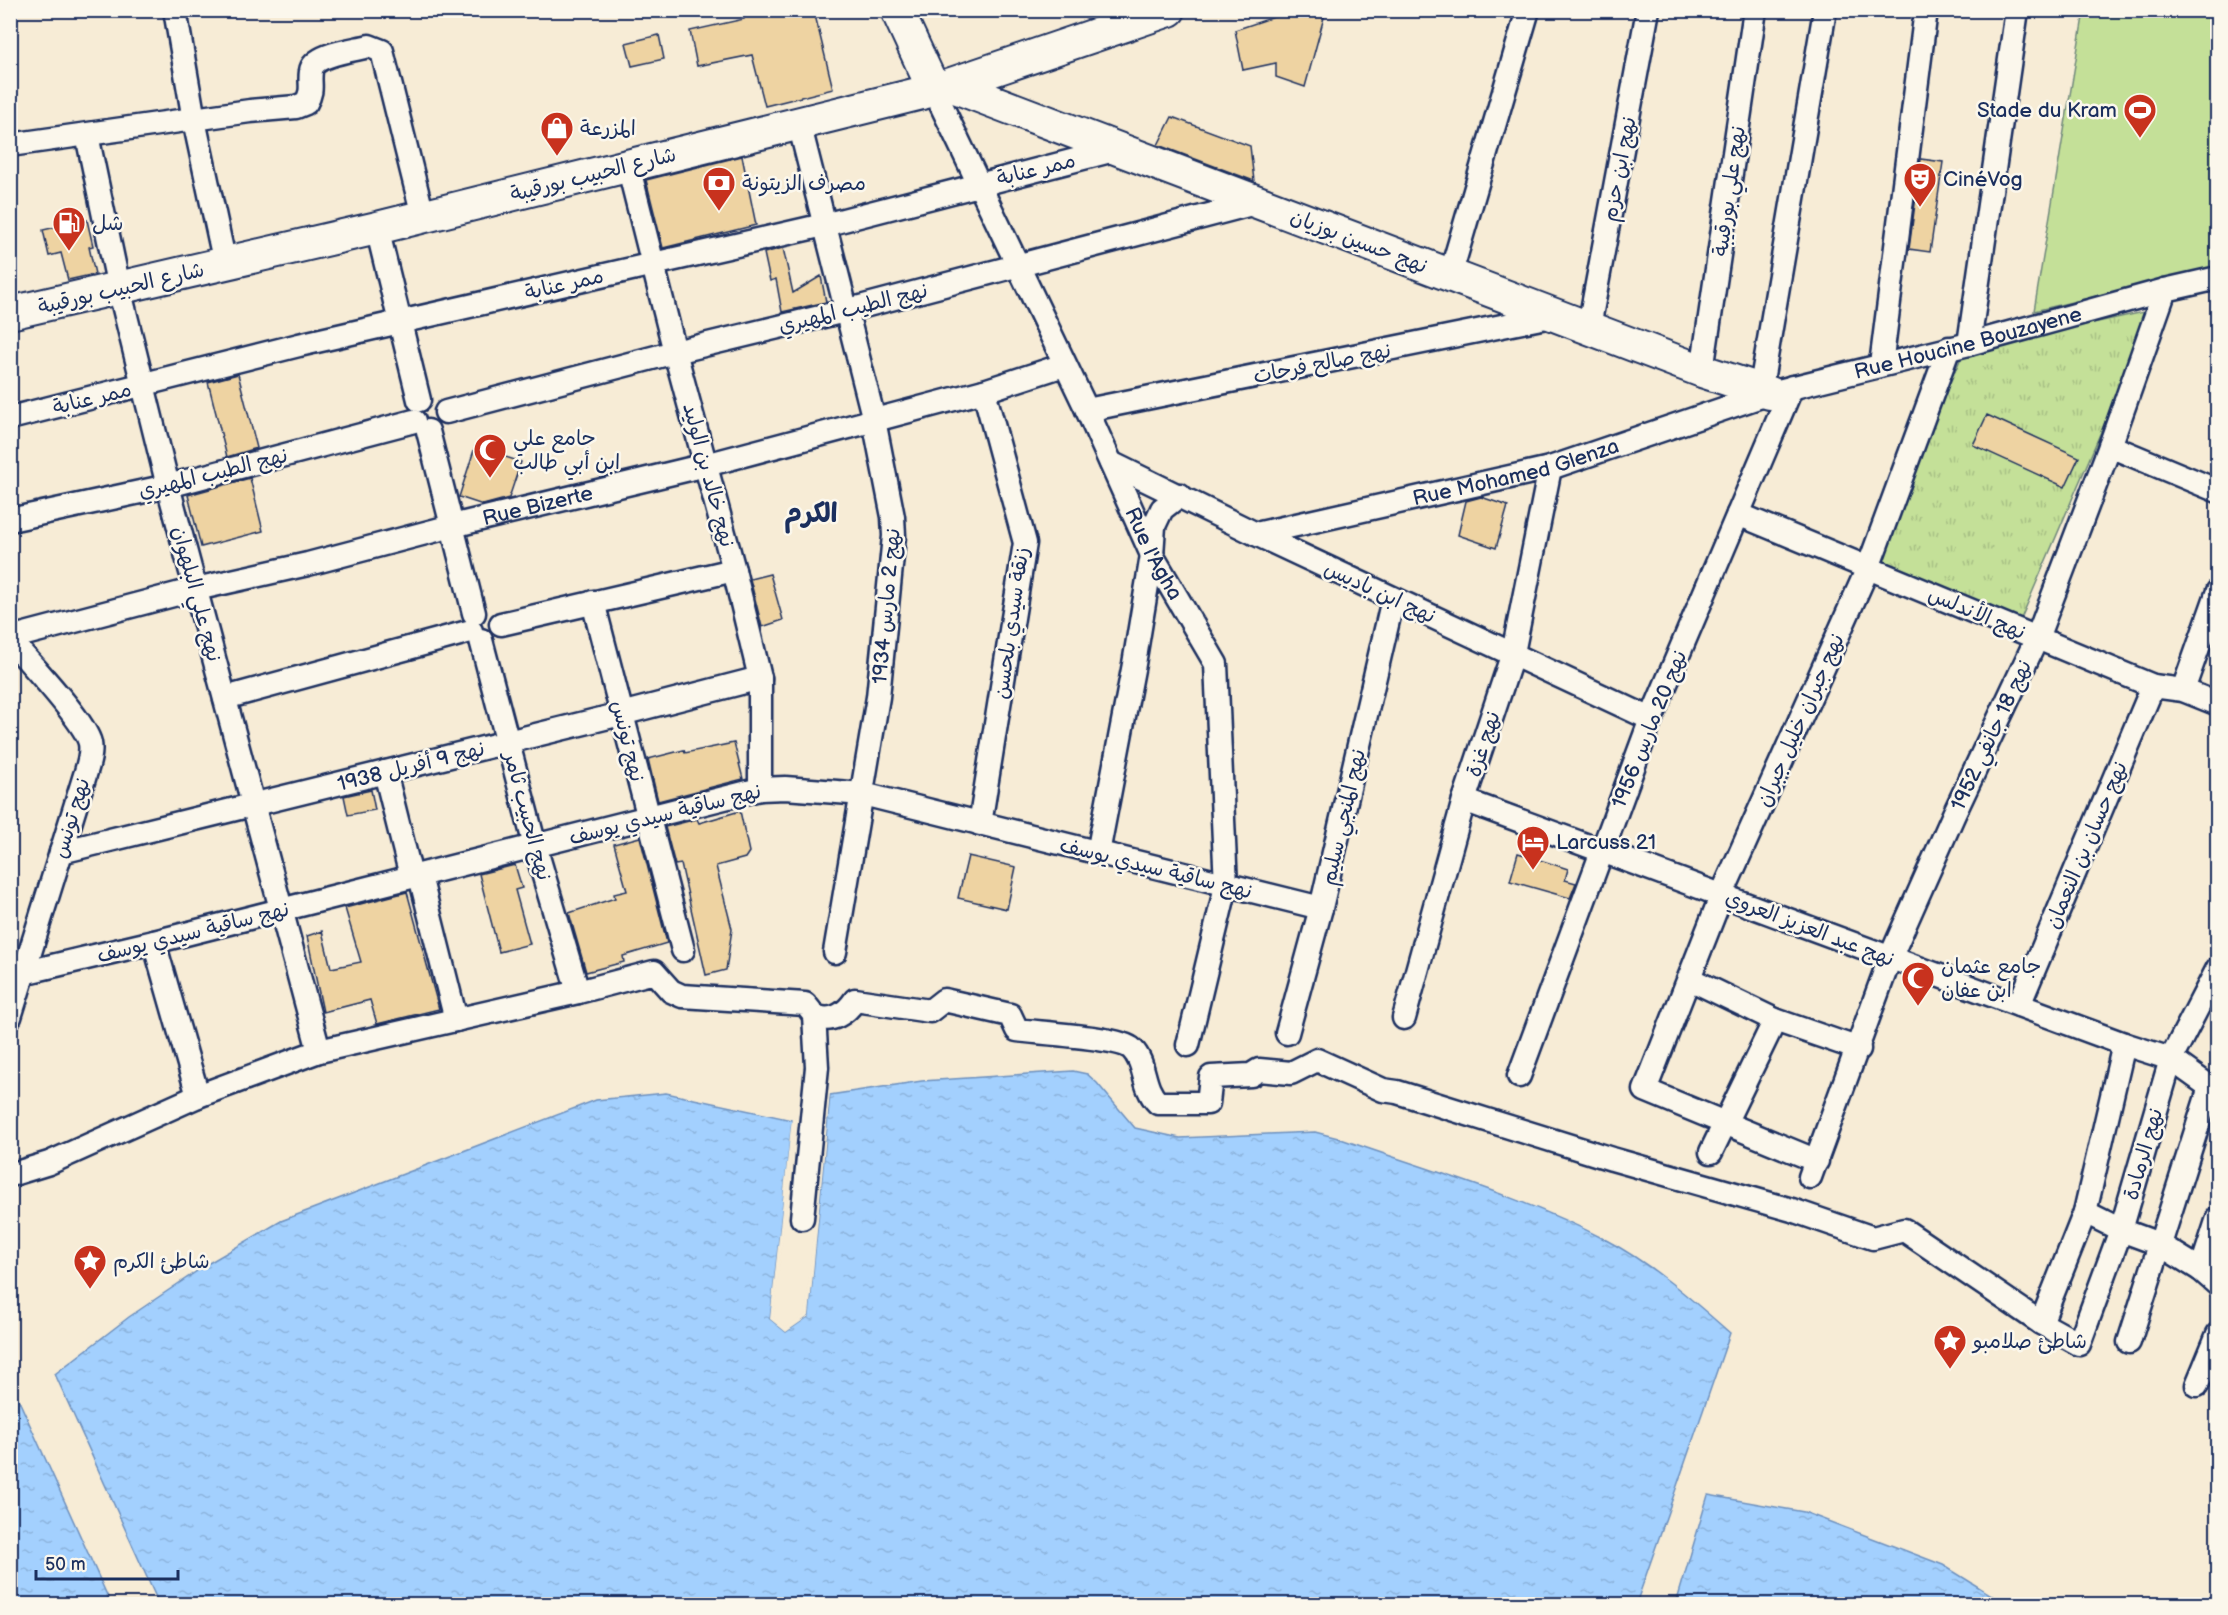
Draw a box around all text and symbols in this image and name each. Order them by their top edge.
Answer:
sports icon: Stade du Kram [2122,92,2158,139]
place label: Stade du Kram [1977,98,2117,123]
shop icon: المزرعة [539,110,575,157]
street label: نهج ابن حزم [1597,115,1645,224]
place label: المزرعة [580,116,636,141]
street label: نهج علي بورقيبة [1708,124,1757,259]
street label: شارع الحبيب بورقيبة [508,142,679,209]
street label: ممر عنابة [994,148,1078,191]
theatre icon: CinéVog [1902,161,1938,208]
bank icon: مصرف الزيتونة [701,165,737,212]
place label: CinéVog [1943,167,2023,192]
place label: مصرف الزيتونة [742,171,866,197]
street label: نهج حسين بوزيان [1286,204,1431,280]
fuel station icon: شل [51,205,87,252]
place label: شل [92,211,123,236]
street label: شارع الحبيب بورقيبة [35,257,207,322]
street label: ممر عنابة [522,263,606,306]
street label: نهج الطيب المهيري [776,278,931,341]
street label: Rue Houcine Bouzayene [1852,302,2085,385]
street label: نهج صالح فرحات [1251,338,1393,390]
street label: ممر عنابة [50,377,134,420]
street label: نهج خالد بن الوليد [676,400,740,550]
place label: جامع علي ابن أبي طالب [513,426,620,481]
mosque icon: جامع علي ابن أبي طالب [472,432,508,479]
street label: Rue Mohamed Glenza [1410,433,1622,511]
street label: نهج الطيب المهيري [136,443,291,506]
street label: Rue Bizerte [480,481,595,531]
district label: الكرم [784,498,838,534]
street label: Rue l'Agha [1119,503,1188,605]
street label: نهج علي البلهوان [161,524,227,666]
street label: نهج 2 مارس 1934 [867,527,907,685]
street label: زنقة سيدي بلحسن [988,545,1037,701]
street label: نهج ابن باديس [1320,556,1439,630]
street label: نهج الأندلس [1924,580,2030,646]
street label: نهج جبران خليل جبران [1751,630,1851,811]
street label: نهج 20 مارس 1956 [1606,647,1693,812]
street label: نهج 18 جانفي 1952 [1946,656,2043,817]
street label: نهج تونس [604,698,650,785]
street label: نهج غزة [1461,708,1507,780]
street label: نهج 9 أفريل 1938 [335,736,488,798]
street label: نهج الحبيب ثامر [497,747,557,884]
street label: نهج المنجي سليم [1316,747,1377,889]
street label: نهج حسان بن النعمان [2040,758,2134,933]
street label: نهج تونس [47,775,96,862]
street label: نهج ساقية سيدي يوسف [566,778,764,852]
hotel icon: Larcuss 21 [1515,824,1551,871]
place label: Larcuss 21 [1556,830,1656,855]
street label: نهج ساقية سيدي يوسف [1057,832,1255,906]
street label: نهج عبد العزيز العروي [1721,885,1898,974]
street label: نهج ساقية سيدي يوسف [94,896,292,970]
place label: جامع عثمان ابن عفان [1941,954,2041,1003]
mosque icon: جامع عثمان ابن عفان [1900,960,1936,1007]
street label: نهج الرمادة [2118,1105,2169,1203]
place icon: شاطئ الکرم [72,1243,108,1290]
place label: شاطئ الکرم [113,1249,210,1277]
place icon: شاطئ صلامبو [1932,1323,1968,1370]
place label: شاطئ صلامبو [1971,1329,2087,1354]
scale bar [36,1543,178,1581]
text: 50 m [45,1554,86,1575]

